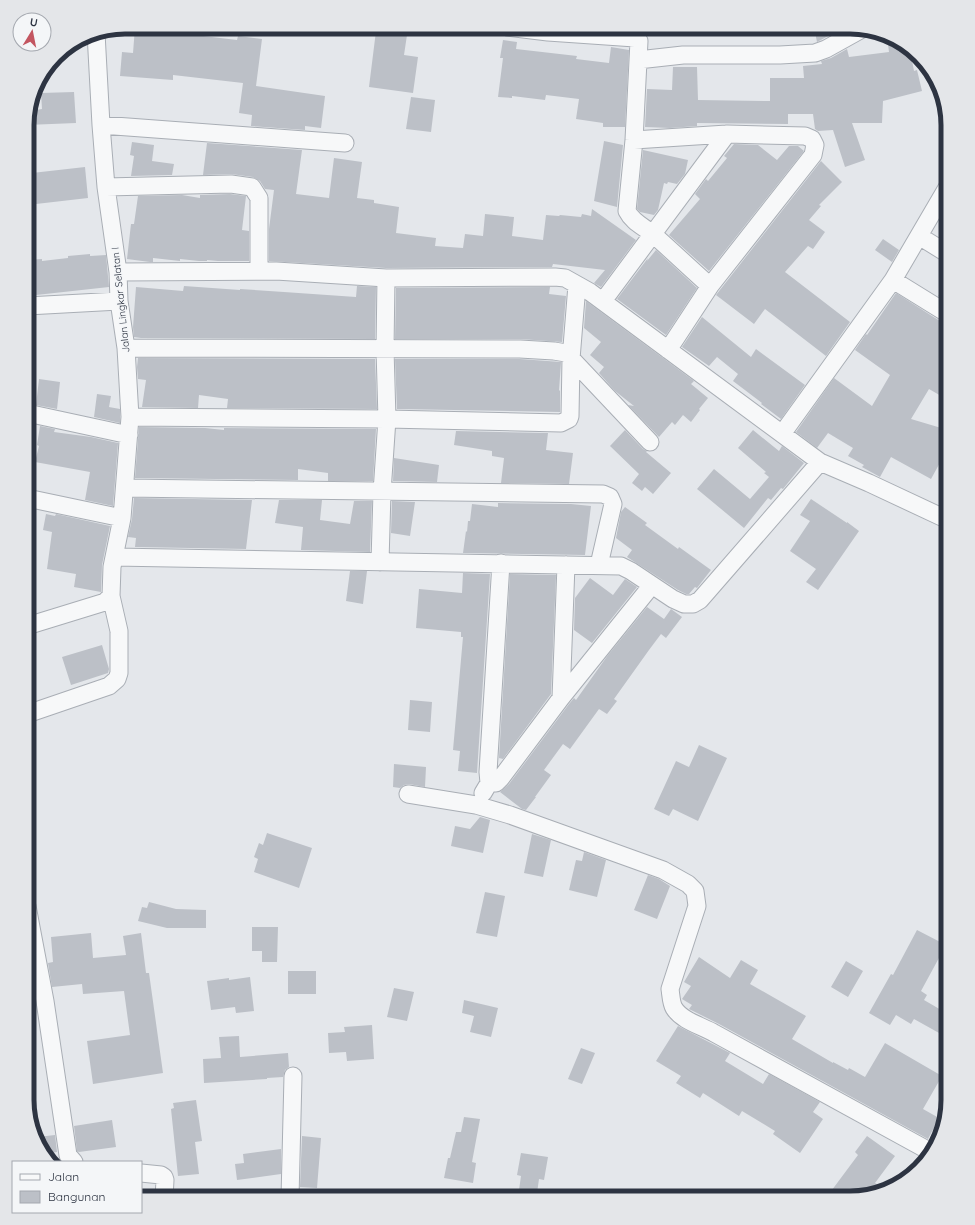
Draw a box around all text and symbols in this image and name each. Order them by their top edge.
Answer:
north arrow [12,12,52,52]
text: U [29,15,39,30]
street label: Jalan Lingkar Selatan I [108,246,133,353]
legend [12,1161,142,1213]
text: Jalan [48,1169,79,1184]
text: Bangunan [48,1189,105,1204]

